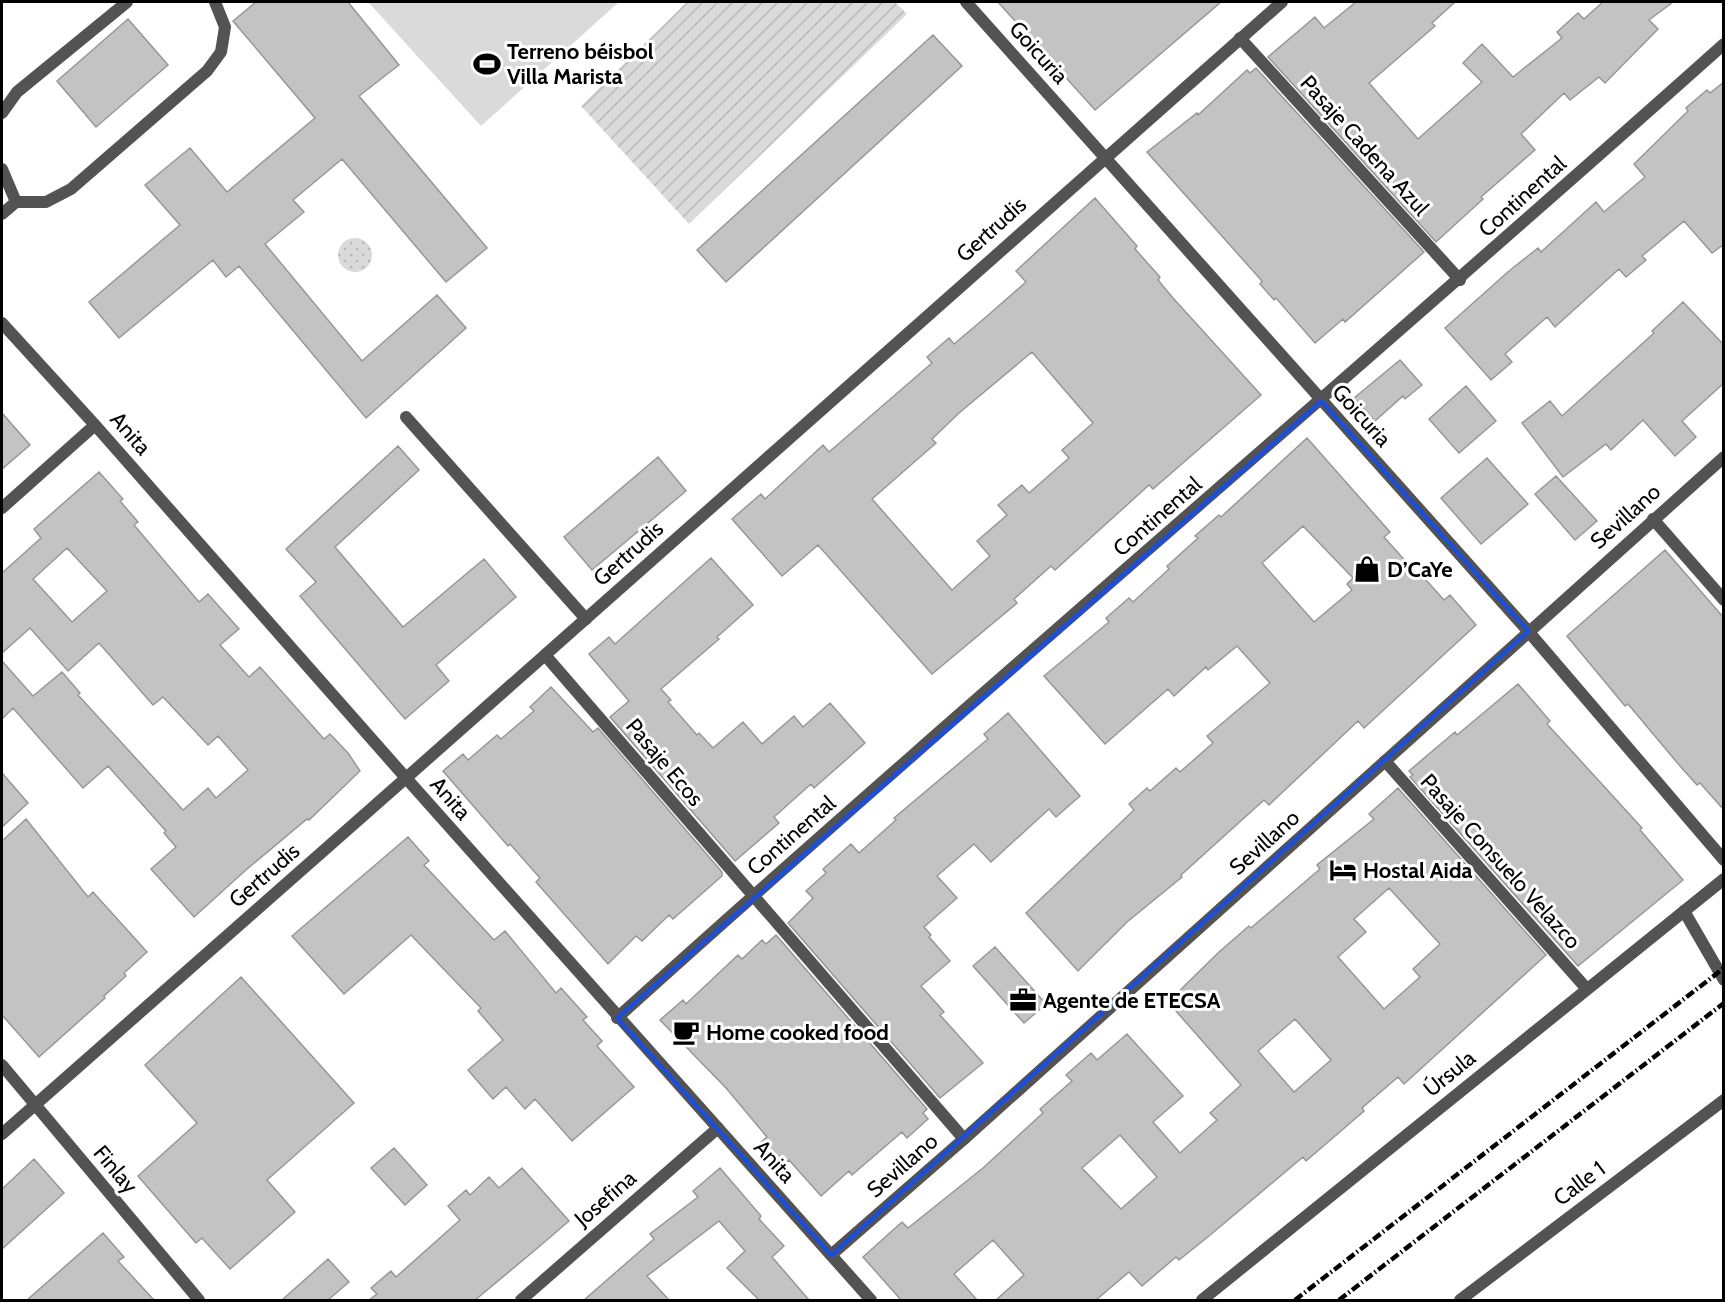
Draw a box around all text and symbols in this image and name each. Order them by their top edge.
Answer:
street label: Goicuria [1003,15,1074,90]
place label: Terreno béisbol Villa Marista [507,38,654,90]
sports icon: Terreno béisbol Villa Marista [472,49,502,79]
street label: Pasaje Cadena Azul [1295,70,1435,222]
street label: Continental [1473,150,1572,243]
street label: Gertrudis [951,191,1032,268]
street label: Goicuria [1326,378,1397,453]
street label: Anita [105,406,157,461]
street label: Continental [1108,470,1208,562]
street label: Sevillano [1585,478,1666,555]
street label: Gertrudis [588,515,669,592]
shop icon: D’CaYe [1352,554,1382,584]
place label: D’CaYe [1387,556,1453,583]
street label: Pasaje Ecos [620,713,709,812]
street label: Pasaje Consuelo Velazco [1415,768,1586,954]
street label: Anita [425,771,477,826]
street label: Continental [742,789,842,881]
street label: Sevillano [1224,804,1305,881]
street label: Gertrudis [223,837,305,913]
hotel icon: Hostal Aida [1328,855,1358,885]
place label: Hostal Aida [1363,857,1472,884]
office icon: Agente de ETECSA [1008,985,1038,1015]
place label: Agente de ETECSA [1043,987,1221,1014]
cafe icon: Home cooked food [671,1017,701,1047]
place label: Home cooked food [706,1019,889,1046]
street label: Úrsula [1418,1044,1481,1102]
street label: Sevillano [861,1127,943,1203]
street label: Anita [748,1134,801,1189]
street label: Finlay [88,1140,144,1199]
street label: Calle 1 [1548,1155,1610,1212]
street label: Josefina [568,1164,642,1233]

